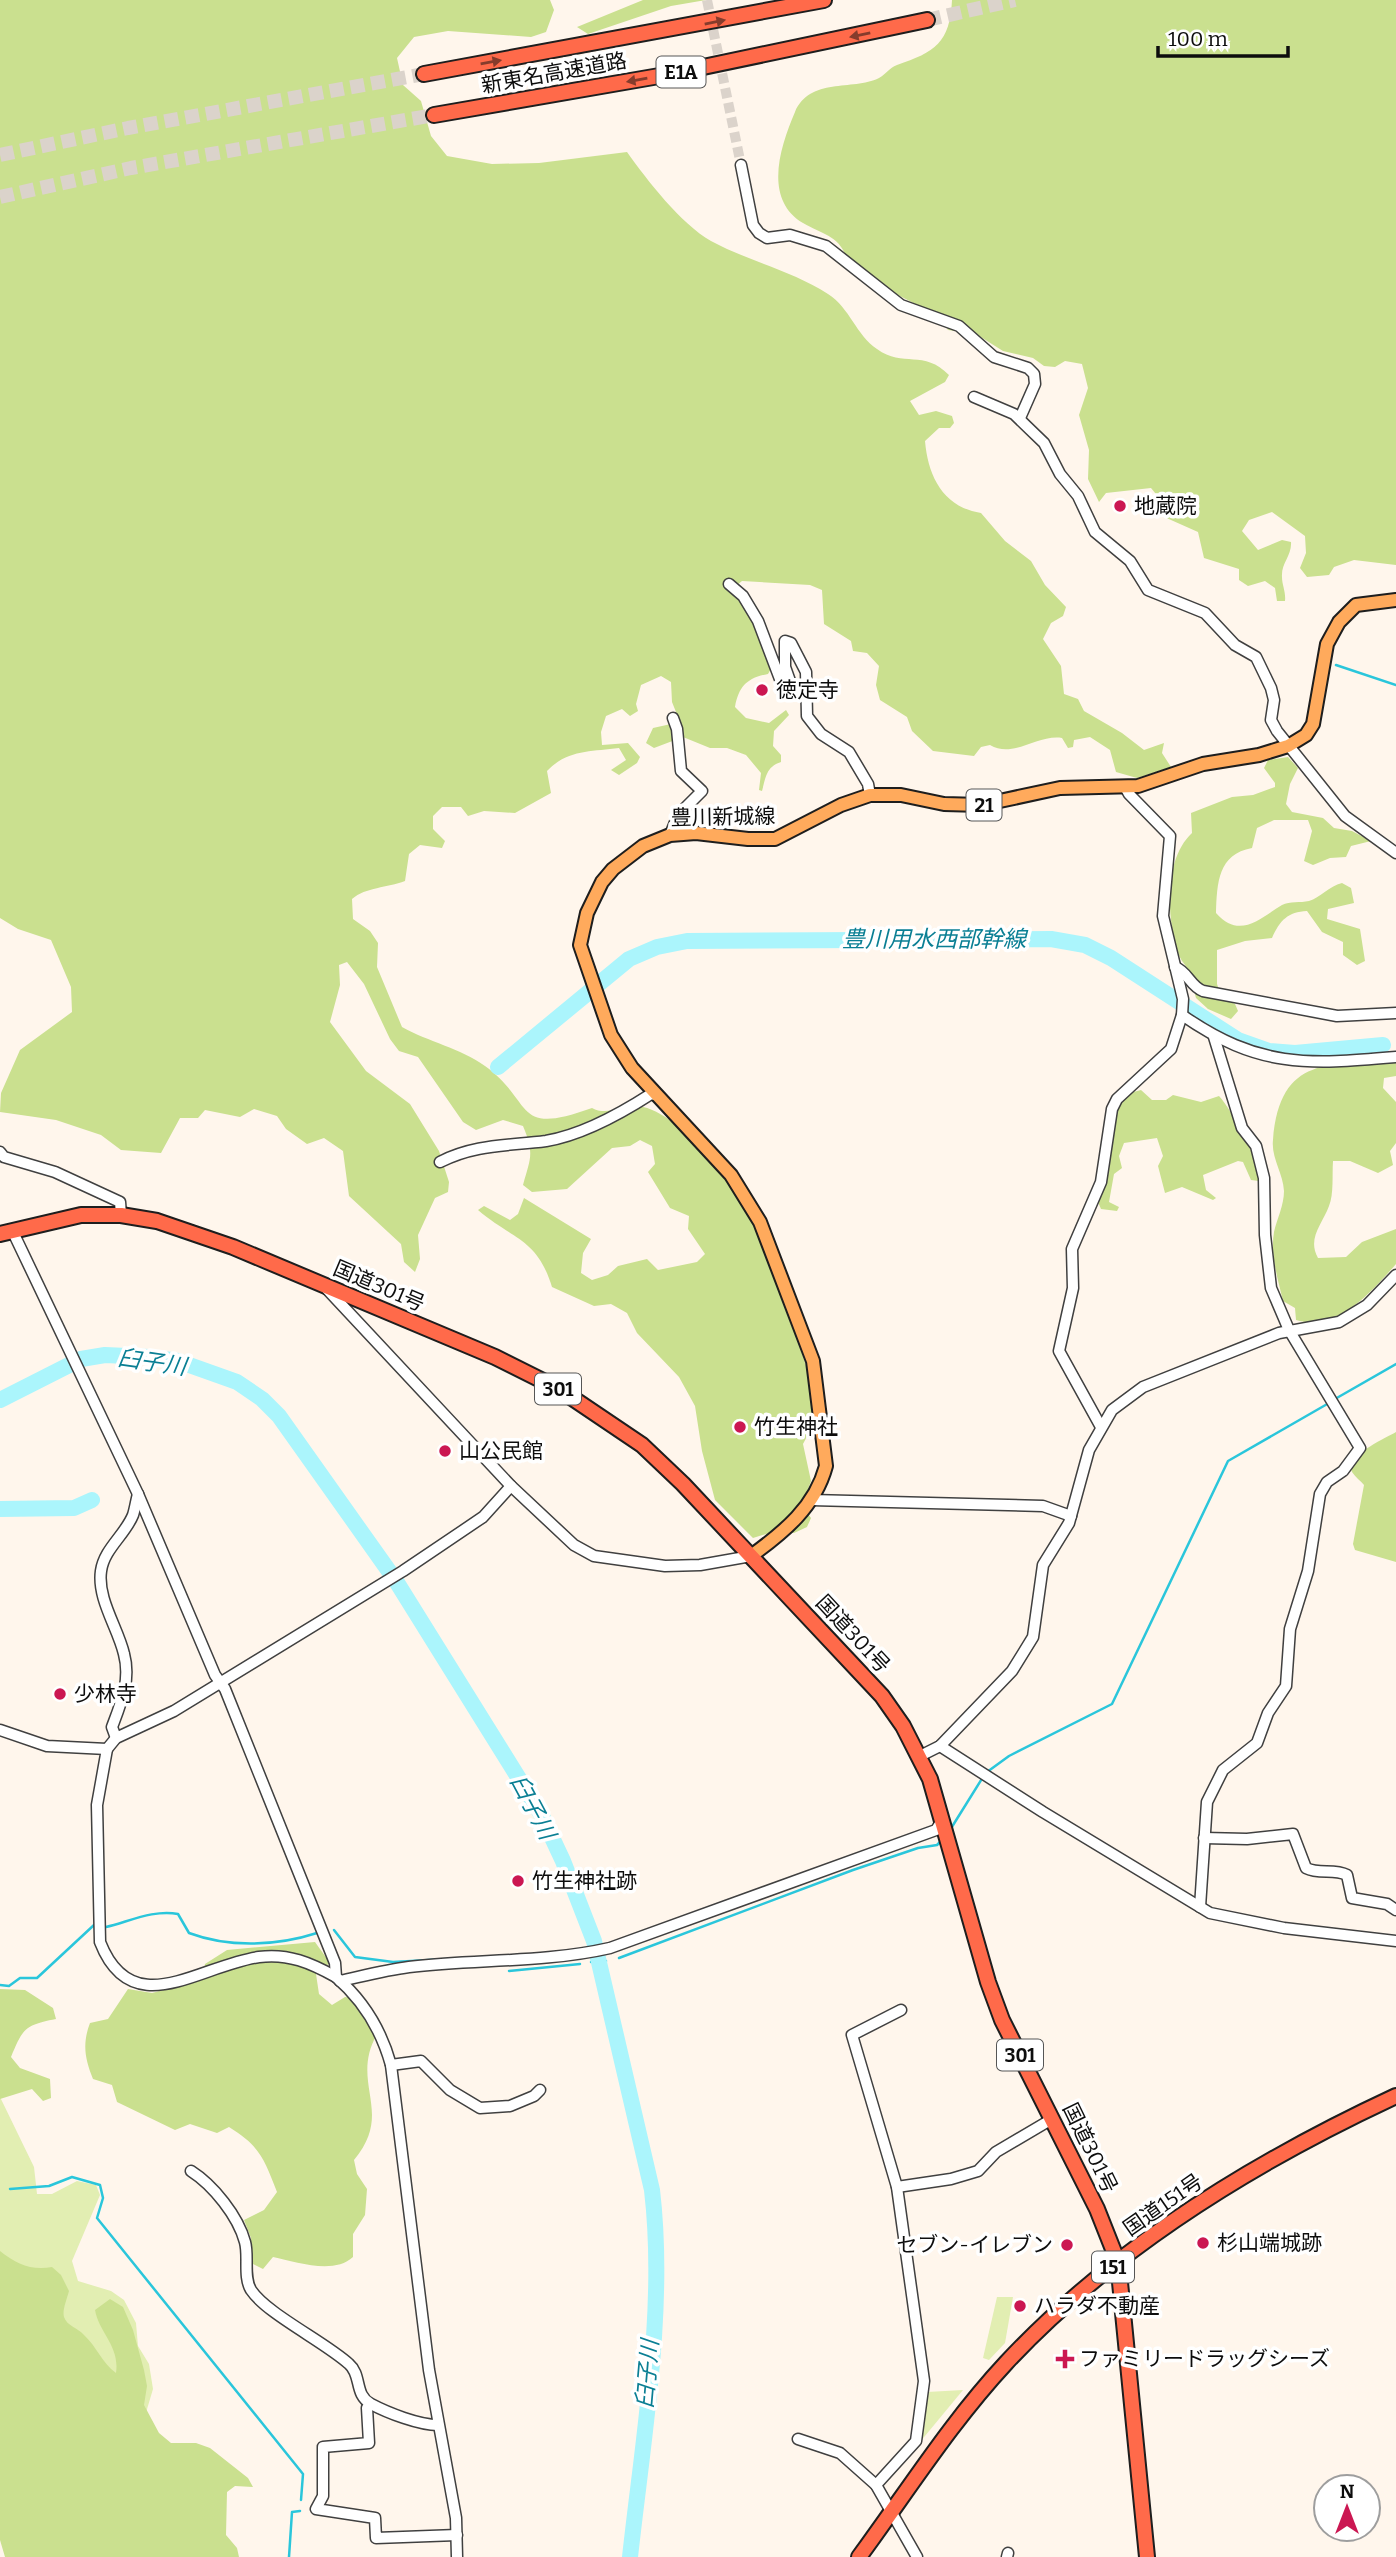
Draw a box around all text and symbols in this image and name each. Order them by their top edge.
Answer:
scale bar [1158,14,1288,58]
one-way arrow [704,16,726,27]
text: 100 m [1168,26,1228,52]
one-way arrow [849,30,871,41]
street label: 新東名高速道路 [479,47,629,99]
one-way arrow [480,56,502,67]
road number: E1A [656,57,706,88]
one-way arrow [626,75,648,86]
place label: 地蔵院 [1134,493,1197,519]
marker: 地蔵院 [1112,498,1128,514]
place label: 徳定寺 [776,677,839,703]
marker: 徳定寺 [754,682,770,698]
road number: 21 [967,790,1002,820]
street label: 豊川新城線 [670,803,776,831]
water label: 豊川用水西部幹線 [842,925,1029,953]
street label: 国道301号 [329,1255,429,1317]
water label: 臼子川 [116,1343,191,1381]
road number: 301 [535,1373,581,1404]
place label: 竹生神社 [754,1414,838,1440]
marker: 竹生神社 [732,1419,748,1435]
place label: 山公民館 [459,1438,543,1464]
marker: 山公民館 [437,1443,453,1459]
street label: 国道301号 [810,1590,896,1678]
place label: 少林寺 [74,1681,137,1707]
marker: 少林寺 [52,1686,68,1702]
water label: 臼子川 [504,1770,563,1847]
place label: 竹生神社跡 [532,1868,637,1894]
marker: 竹生神社跡 [510,1873,526,1889]
road number: 301 [997,2039,1043,2070]
street label: 国道301号 [1057,2099,1123,2197]
street label: 国道151号 [1118,2168,1208,2242]
place label: 杉山端城跡 [1217,2230,1322,2256]
place label: セブン-イレブン [896,2232,1053,2258]
marker: 杉山端城跡 [1195,2235,1211,2251]
marker: セブン-イレブン [1059,2237,1075,2253]
road number: 151 [1092,2252,1134,2282]
place label: ハラダ不動産 [1034,2293,1160,2319]
marker: ハラダ不動産 [1012,2298,1028,2314]
water label: 臼子川 [630,2335,664,2410]
place label: ファミリードラッグシーズ [1079,2346,1330,2372]
marker: ファミリードラッグシーズ [1057,2351,1073,2367]
north arrow [1312,2473,1382,2543]
text: N [1340,2480,1355,2503]

